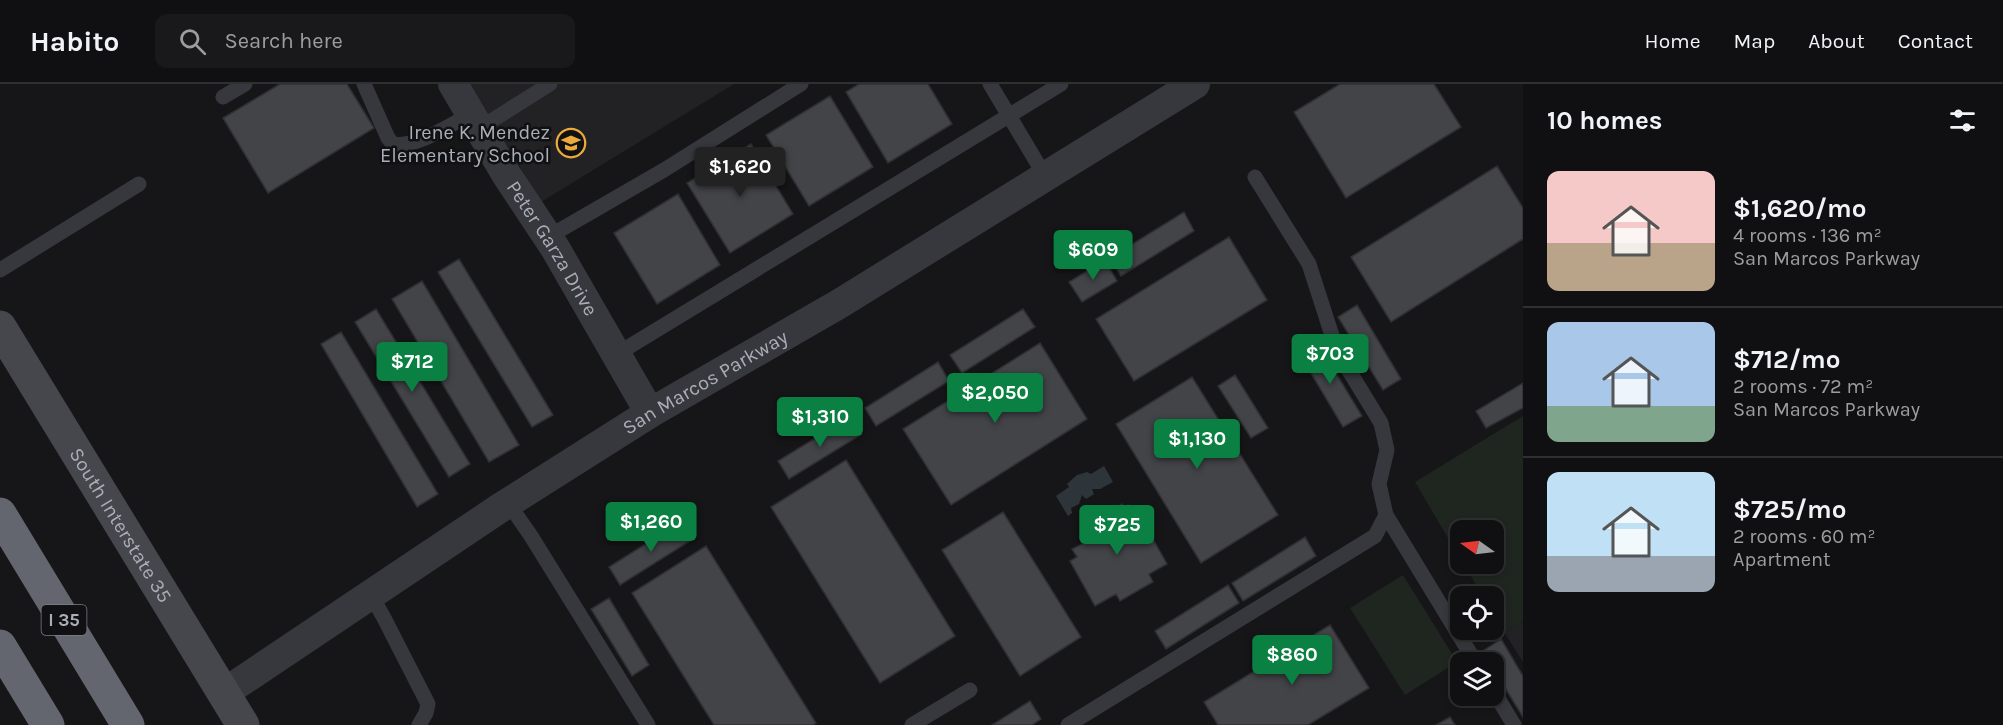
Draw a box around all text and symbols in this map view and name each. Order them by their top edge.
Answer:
search box [155,14,575,68]
text: Habito [30,25,119,58]
icon: search [176,25,209,58]
text: Search here [224,28,343,54]
text: Home [1645,29,1701,53]
text: Map [1734,29,1775,53]
text: About [1808,29,1865,53]
text: Contact [1898,29,1973,53]
icon: filters [1946,104,1979,137]
text: 10 homes [1547,105,1662,136]
place label: Irene K. Mendez Elementary School [380,121,550,167]
school or university icon: Irene K. Mendez Elementary School [555,127,587,159]
pin: $1,620 [691,147,789,198]
text: $1,620 [709,155,771,178]
street label: Peter Garza Drive [502,176,603,320]
text: $1,620/mo [1733,193,1866,224]
icon: home [1595,195,1667,267]
text: 4 rooms · 136 m² [1733,224,1882,247]
pin: $609 [1057,230,1129,281]
text: $609 [1068,238,1118,261]
text: San Marcos Parkway [1733,247,1920,270]
street label: San Marcos Parkway [618,325,792,439]
pin: $703 [1294,334,1366,385]
pin: $712 [376,342,448,393]
text: $703 [1306,342,1354,365]
text: $712/mo [1733,344,1841,375]
icon: home [1595,346,1667,418]
text: $712 [391,350,433,373]
pin: $2,050 [946,373,1044,424]
text: 2 rooms · 72 m² [1733,375,1873,398]
text: $2,050 [961,381,1029,404]
pin: $1,310 [771,397,869,448]
text: San Marcos Parkway [1733,398,1920,421]
text: $1,310 [791,405,849,428]
pin: $1,130 [1148,419,1246,470]
text: $1,130 [1168,427,1226,450]
street label: South Interstate 35 [65,443,177,607]
text: $725/mo [1733,494,1846,525]
icon: home [1595,496,1667,568]
pin: $1,260 [602,502,700,553]
pin: $725 [1081,505,1153,556]
text: $1,260 [620,510,682,533]
text: $725 [1093,513,1141,536]
north arrow [1450,520,1504,574]
map controls [1450,520,1504,706]
text: 2 rooms · 60 m² [1733,525,1876,548]
text: Apartment [1733,548,1831,571]
button: locate [1450,586,1504,640]
road number: I 35 [42,605,86,635]
pin: $860 [1256,635,1328,686]
text: $860 [1266,643,1318,666]
button: layers [1450,652,1504,706]

